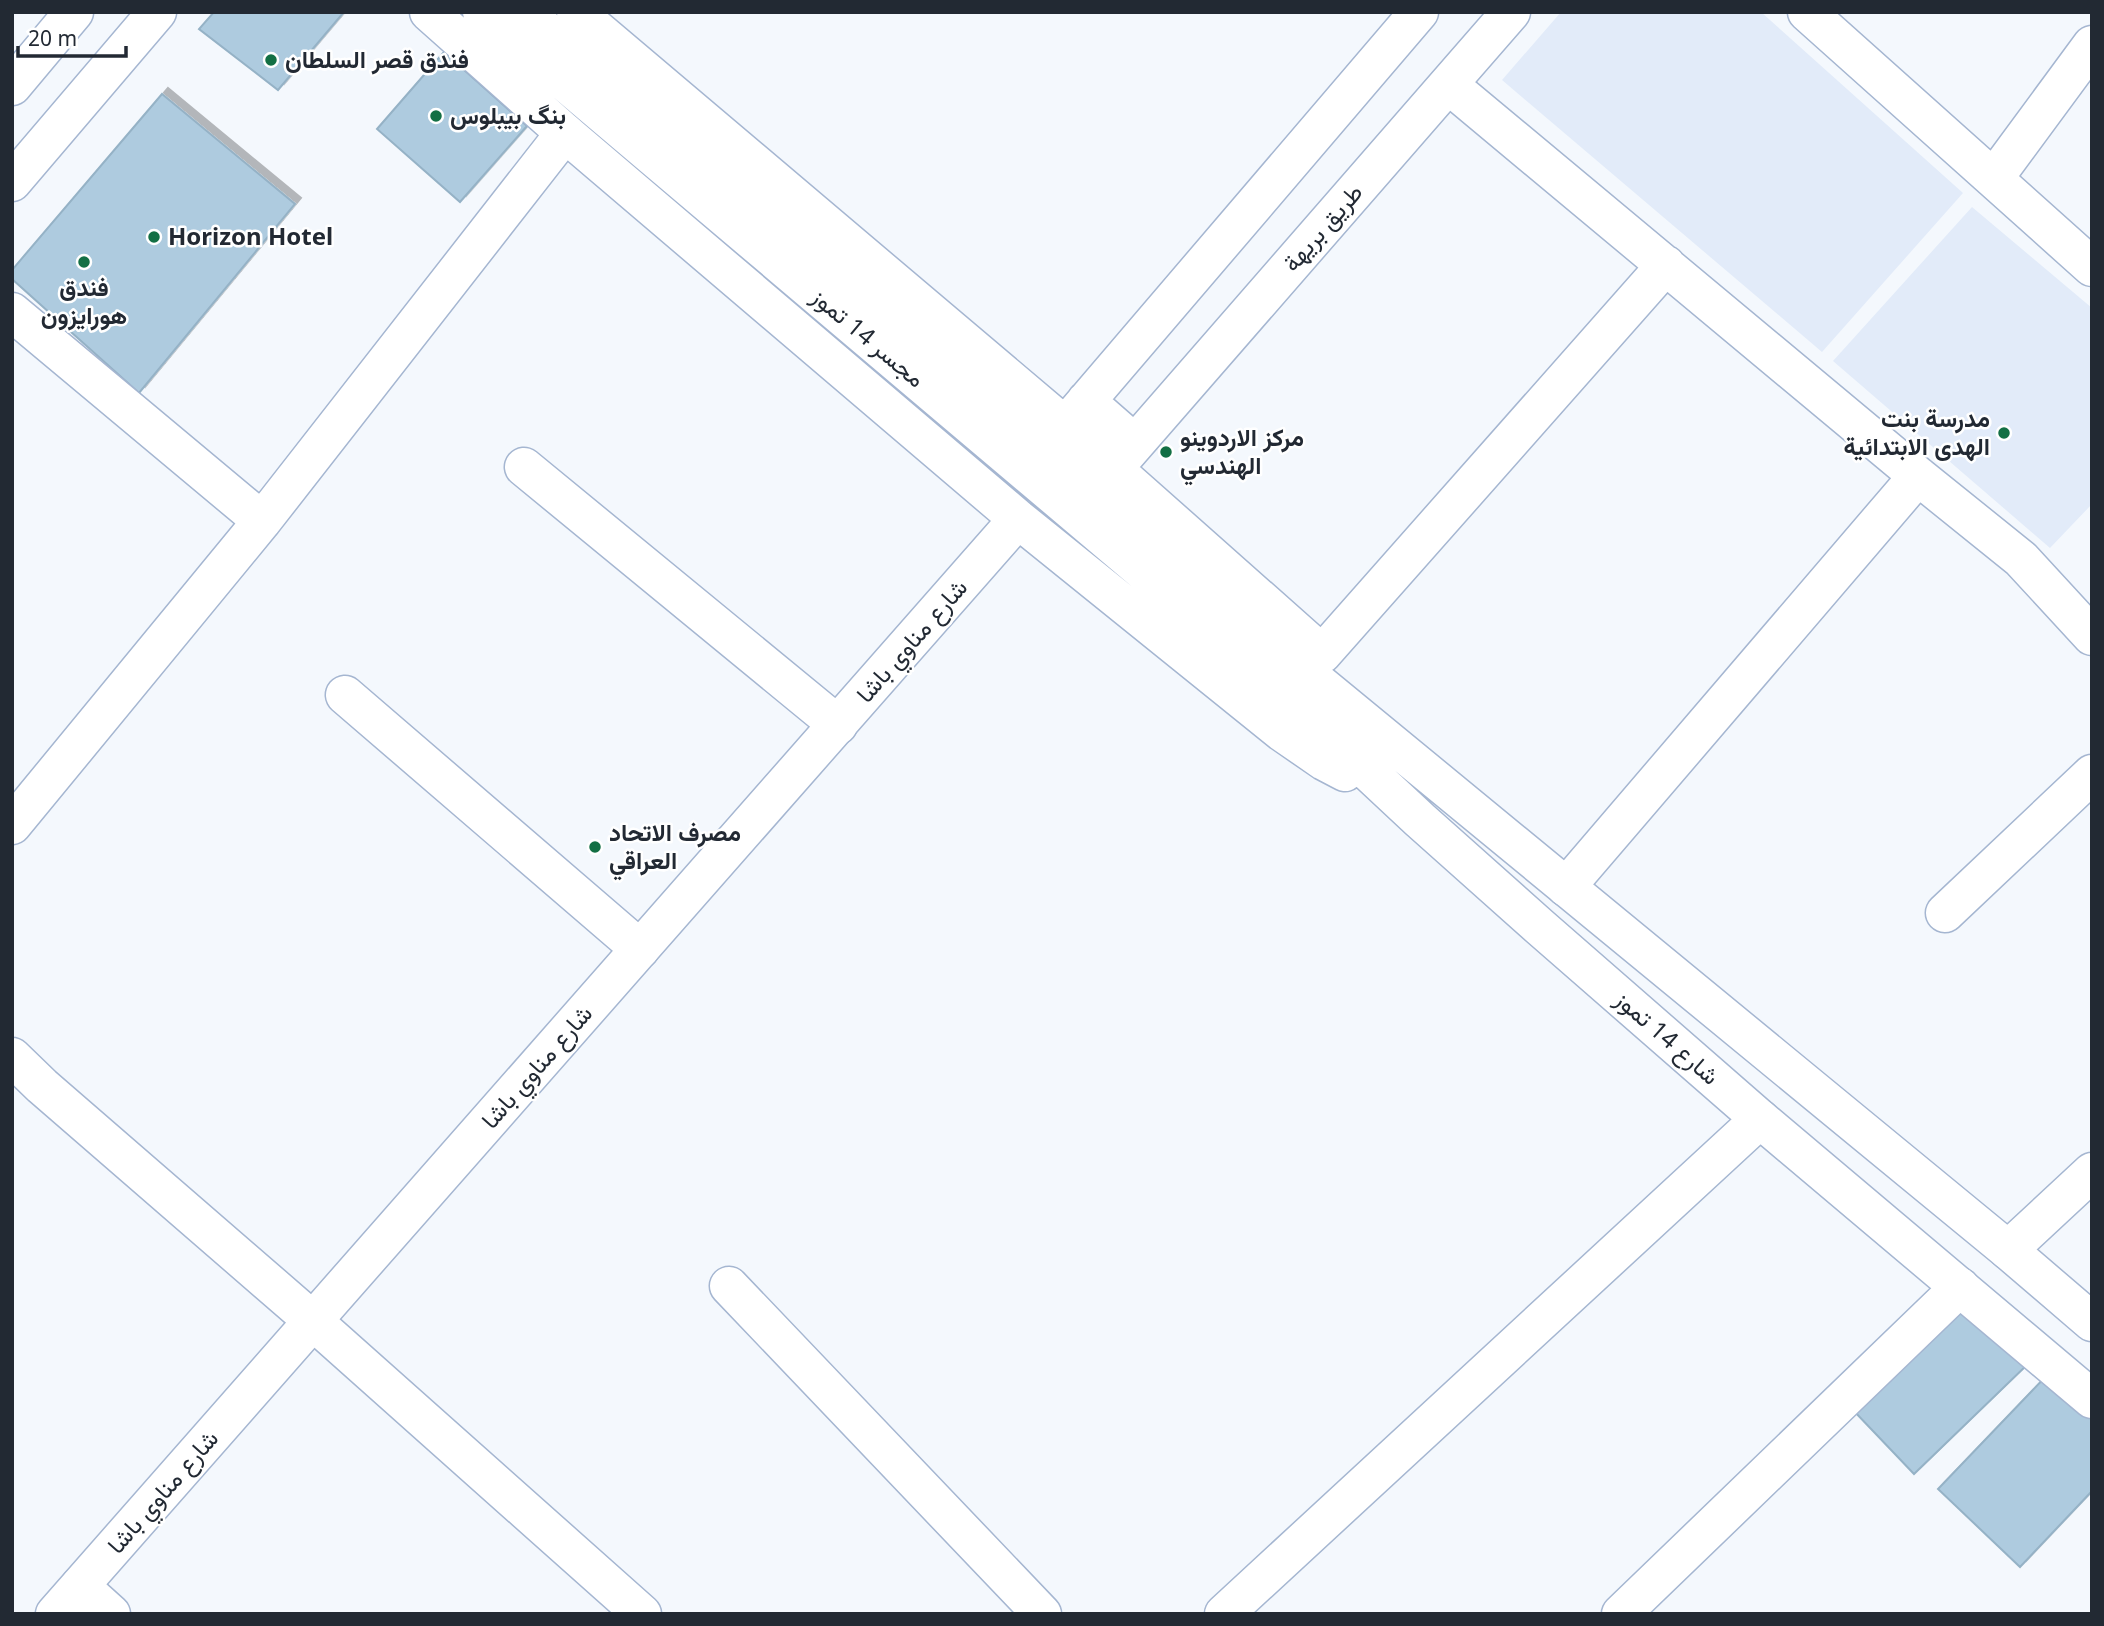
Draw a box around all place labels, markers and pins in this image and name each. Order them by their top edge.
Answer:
place label: فندق قصر السلطان [285,42,469,75]
marker: فندق قصر السلطان [263,52,279,68]
place label: بنگ بيبلوس [450,98,566,131]
marker: بنگ بيبلوس [428,108,444,124]
place label: Horizon Hotel [168,219,333,252]
marker: Horizon Hotel [146,229,162,245]
marker: فندق هورايزون [76,254,92,270]
place label: فندق هورايزون [41,270,127,331]
place label: مدرسة بنت الهدى اﻻبتدائية [1843,401,1990,462]
place label: مركز الاردوينو الهندسي [1180,420,1304,486]
marker: مدرسة بنت الهدى اﻻبتدائية [1996,425,2012,441]
marker: مركز الاردوينو الهندسي [1158,444,1174,460]
place label: مصرف الاتحاد العراقي [609,815,741,881]
marker: مصرف الاتحاد العراقي [587,839,603,855]

